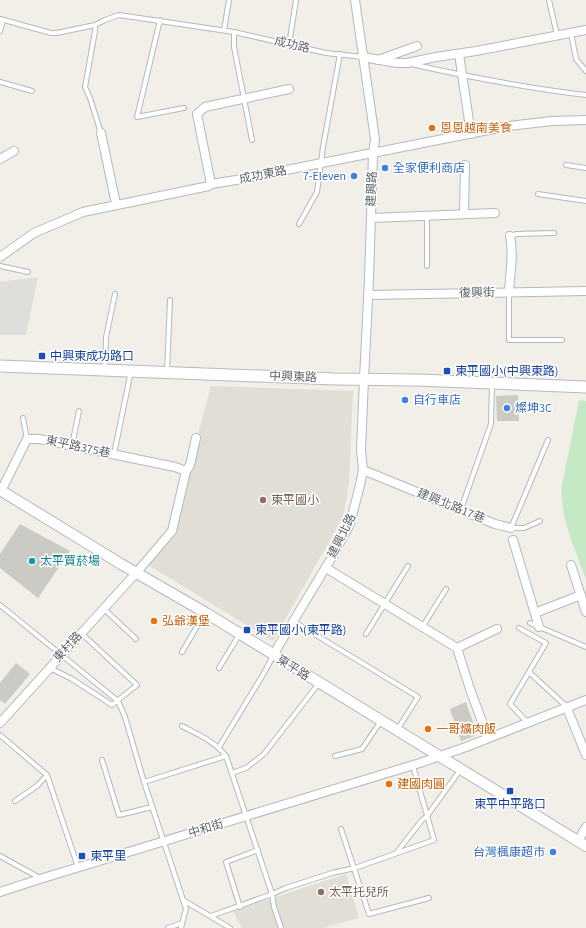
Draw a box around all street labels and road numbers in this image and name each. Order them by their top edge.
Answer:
street label: 成功路 [273,33,311,57]
street label: 成功東路 [238,162,288,188]
street label: 建興路 [363,171,381,207]
street label: 復興街 [459,284,495,302]
street label: 中興東路 [269,368,317,386]
street label: 東平路375巷 [44,432,112,462]
street label: 建興北路17巷 [414,485,488,527]
street label: 建興北路 [324,511,360,561]
street label: 東村路 [50,628,86,666]
street label: 東平路 [273,651,313,685]
street label: 中和街 [186,816,226,842]

